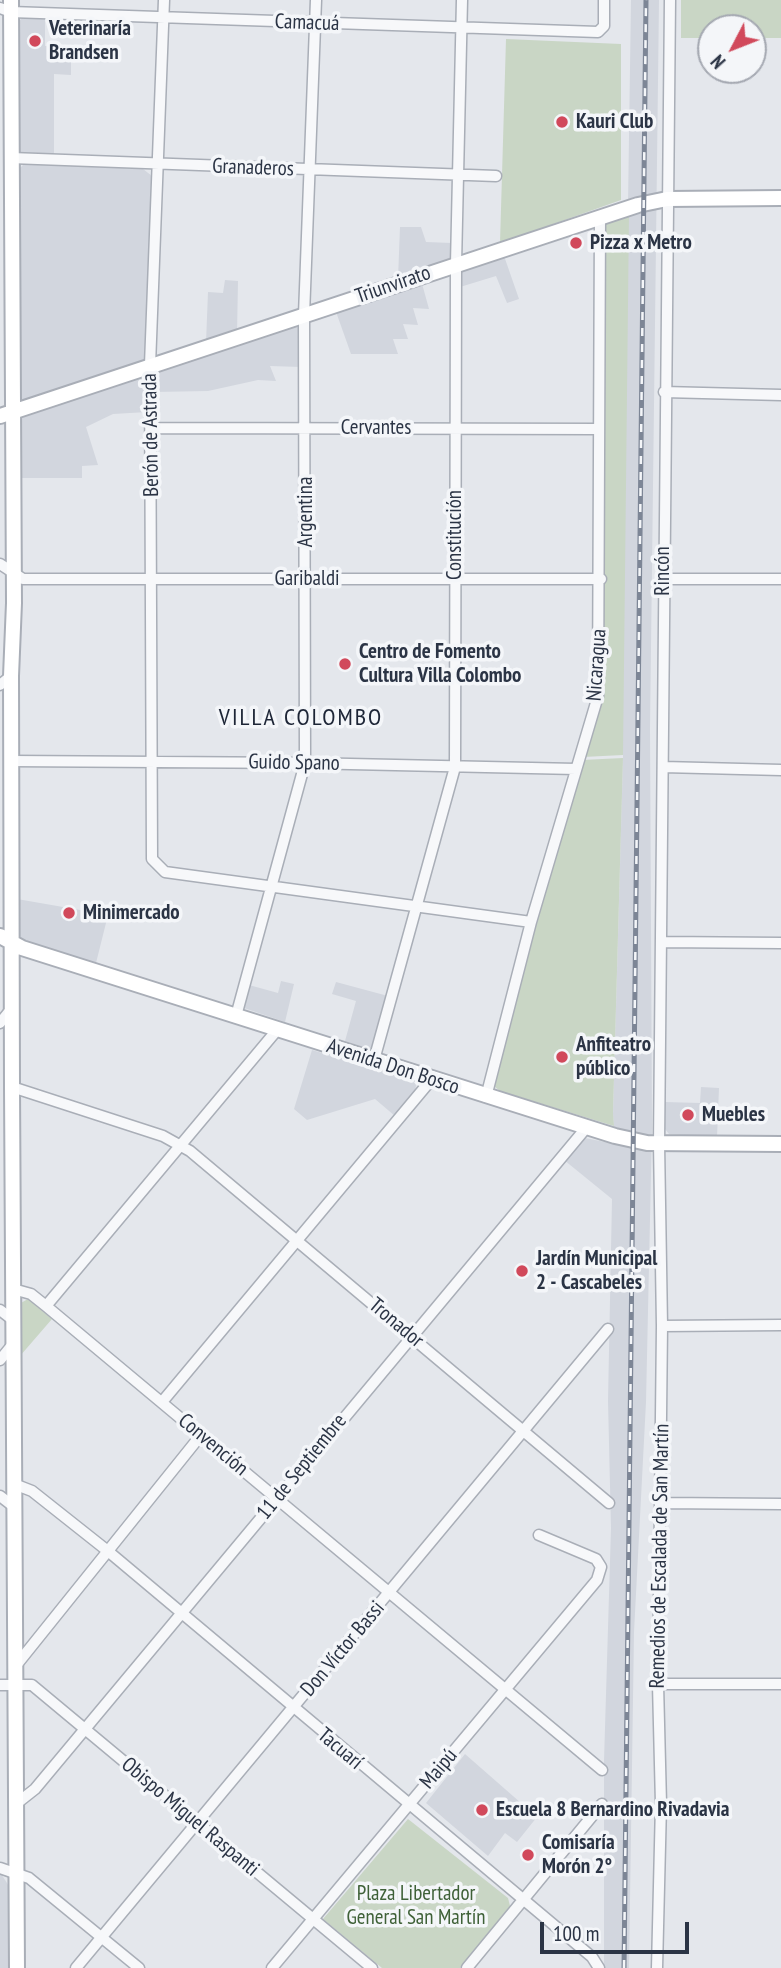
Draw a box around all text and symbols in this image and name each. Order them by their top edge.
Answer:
street label: Camacuá [274,9,340,37]
north arrow [697,14,767,84]
place label: Veterinaría Brandsen [49,16,131,66]
marker: Veterinaría Brandsen [27,33,43,49]
text: N [706,50,730,74]
place label: Kauri Club [576,109,653,135]
marker: Kauri Club [554,114,570,130]
street label: Granaderos [212,154,294,182]
place label: Pizza x Metro [590,230,692,256]
marker: Pizza x Metro [568,235,584,251]
street label: Triunvirato [352,260,434,310]
street label: Berón de Astrada [137,373,165,497]
street label: Cervantes [341,415,411,441]
street label: Argentina [293,477,319,547]
street label: Constitución [442,490,468,580]
street label: Rincón [650,546,676,596]
street label: Garibaldi [274,566,340,592]
street label: Nicaragua [582,628,612,702]
place label: Centro de Fomento Cultura Villa Colombo [359,639,521,689]
marker: Centro de Fomento Cultura Villa Colombo [337,656,353,672]
district label: VILLA COLOMBO [220,704,382,732]
street label: Guido Spano [248,750,340,776]
place label: Minimercado [83,900,180,926]
marker: Minimercado [61,905,77,921]
place label: Anfiteatro público [576,1032,651,1082]
street label: Avenida Don Bosco [324,1034,462,1100]
marker: Anfiteatro público [554,1049,570,1065]
place label: Muebles [702,1102,765,1128]
marker: Muebles [680,1107,696,1123]
place label: Jardín Municipal 2 - Cascabeles [536,1246,657,1296]
marker: Jardín Municipal 2 - Cascabeles [514,1263,530,1279]
street label: Tronador [363,1293,429,1353]
street label: Convención [173,1408,253,1482]
street label: 11 de Septiembre [252,1409,352,1525]
street label: Remedios de Escalada de San Martín [645,1423,675,1689]
street label: Don Víctor Bassi [296,1596,390,1702]
street label: Tacuarí [312,1723,368,1775]
street label: Maipú [415,1744,463,1794]
street label: Obispo Miguel Raspanti [116,1752,264,1882]
place label: Escuela 8 Bernardino Rivadavia [496,1797,729,1823]
marker: Escuela 8 Bernardino Rivadavia [474,1802,490,1818]
place label: Comisaría Morón 2° [542,1830,615,1880]
marker: Comisaría Morón 2° [520,1847,536,1863]
park label: Plaza Libertador General San Martín [346,1881,486,1931]
scale bar [543,1909,692,1953]
text: 100 m [553,1920,599,1947]

